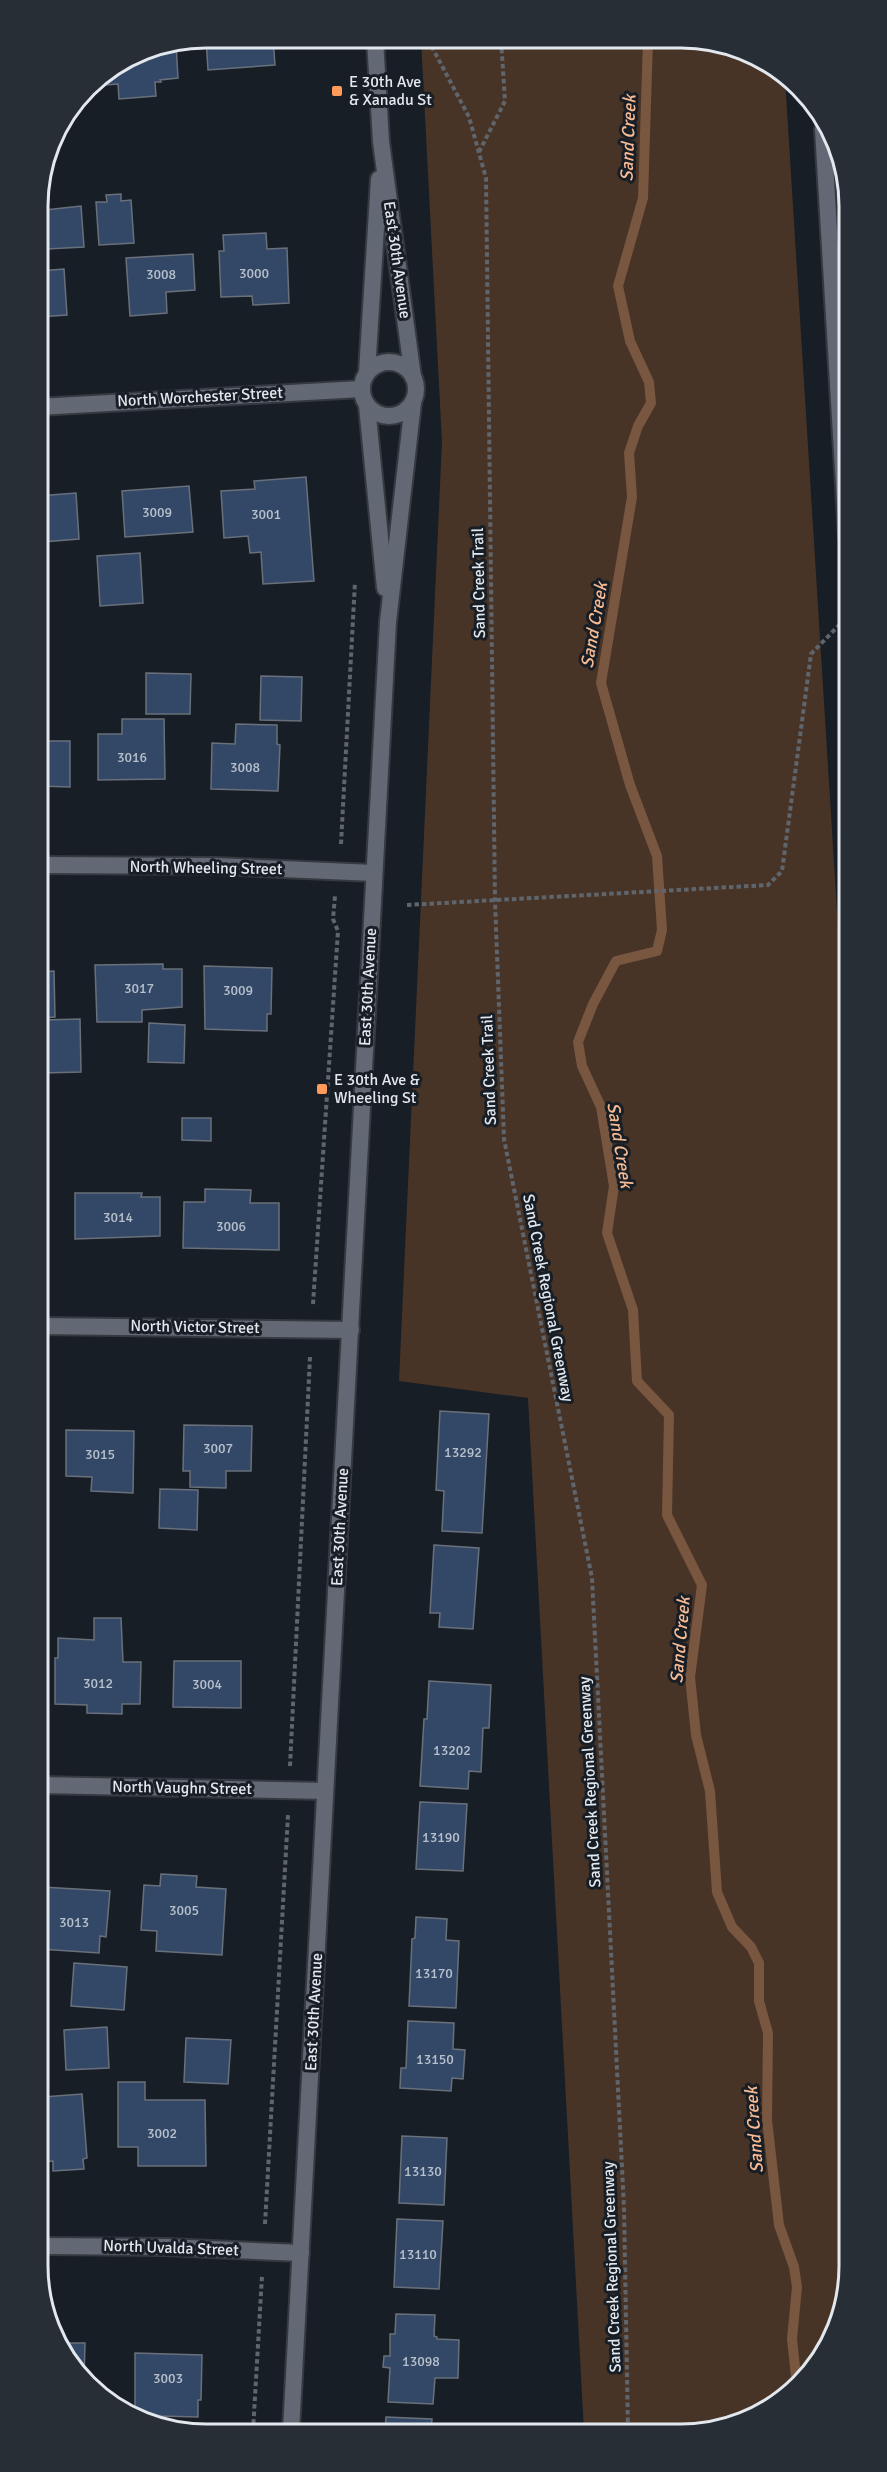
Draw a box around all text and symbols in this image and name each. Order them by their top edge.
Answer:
place label: E 30th Ave & Xanadu St [349,72,432,110]
marker: E 30th Ave & Xanadu St [330,84,344,98]
water label: Sand Creek [615,92,641,182]
street label: East 30th Avenue [379,200,415,320]
house number: 3000 [239,265,269,282]
house number: 3008 [146,266,176,283]
street label: North Worchester Street [117,383,284,411]
house number: 3009 [142,504,172,521]
house number: 3001 [251,506,281,523]
street label: Sand Creek Trail [468,527,490,638]
water label: Sand Creek [576,578,613,670]
house number: 3016 [117,749,147,766]
house number: 3008 [230,759,260,776]
street label: North Wheeling Street [129,857,283,879]
street label: East 30th Avenue [355,927,381,1047]
house number: 3017 [124,980,154,997]
house number: 3009 [223,982,253,999]
street label: Sand Creek Trail [477,1014,501,1126]
place label: E 30th Ave & Wheeling St [334,1070,420,1108]
marker: E 30th Ave & Wheeling St [315,1082,329,1096]
water label: Sand Creek [602,1100,638,1191]
street label: Sand Creek Regional Greenway [518,1192,578,1404]
house number: 3014 [103,1209,134,1226]
house number: 3006 [216,1218,246,1235]
street label: North Victor Street [130,1316,260,1338]
house number: 3007 [203,1440,233,1457]
house number: 13292 [444,1444,482,1461]
house number: 3015 [85,1446,115,1463]
street label: East 30th Avenue [327,1467,353,1587]
water label: Sand Creek [665,1594,695,1684]
house number: 3012 [83,1675,113,1692]
street label: Sand Creek Regional Greenway [574,1675,606,1888]
house number: 3004 [192,1676,223,1693]
house number: 13202 [433,1742,471,1759]
street label: North Vaughn Street [112,1777,252,1799]
house number: 13190 [422,1829,460,1846]
house number: 3005 [169,1902,199,1919]
house number: 3013 [59,1914,89,1931]
street label: East 30th Avenue [301,1952,327,2072]
house number: 13170 [415,1965,453,1982]
house number: 13150 [416,2051,454,2068]
water label: Sand Creek [740,2084,768,2174]
house number: 3002 [147,2125,177,2142]
street label: Sand Creek Regional Greenway [598,2161,626,2373]
house number: 13130 [404,2163,442,2180]
street label: North Uvalda Street [103,2236,240,2260]
house number: 13110 [399,2246,437,2263]
house number: 13098 [402,2353,440,2370]
house number: 3003 [153,2370,183,2387]

